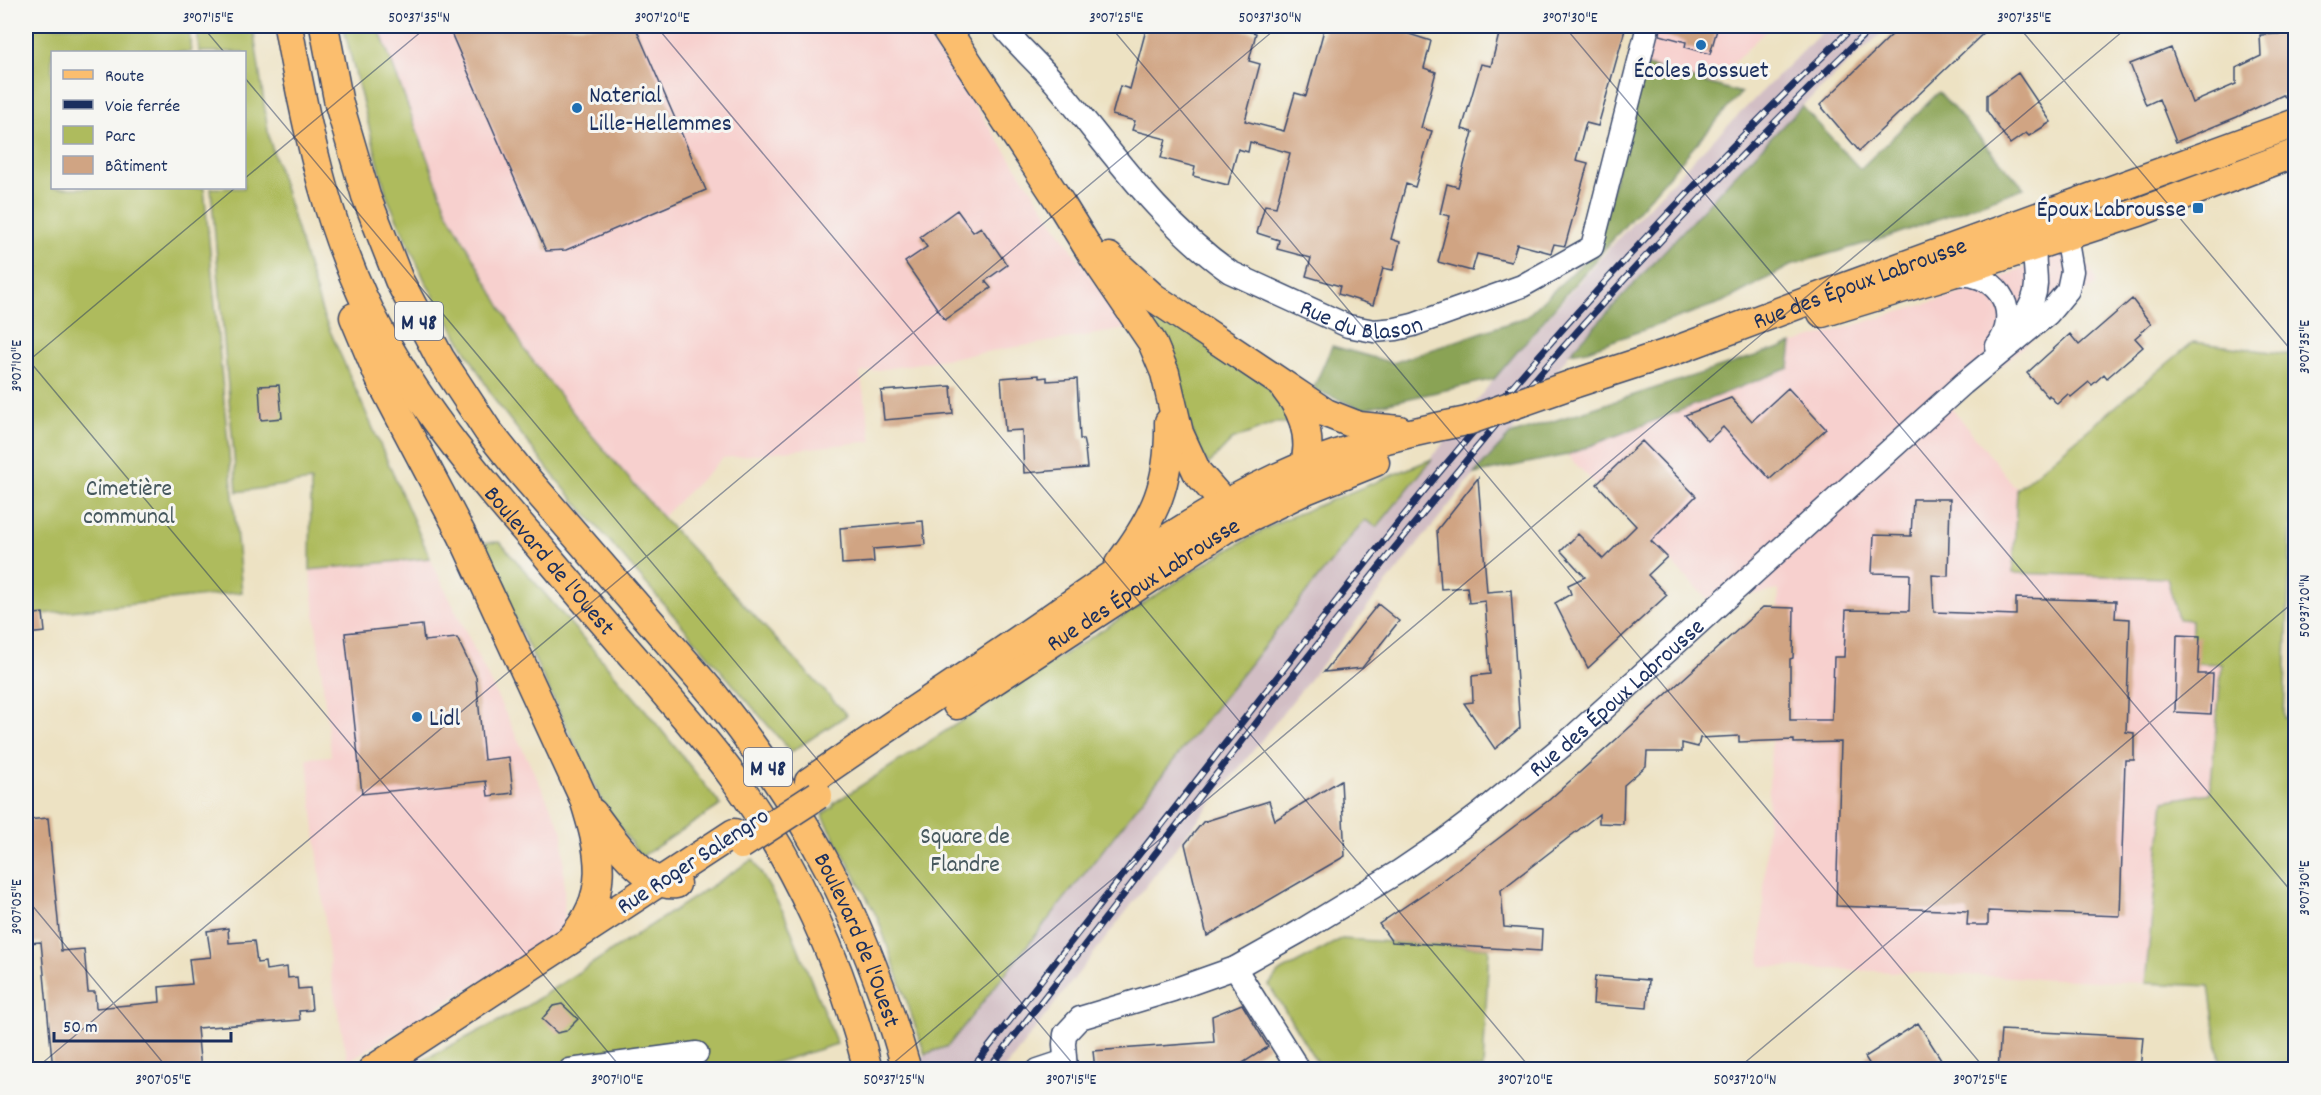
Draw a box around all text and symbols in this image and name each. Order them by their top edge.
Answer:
text: 3°07'15"E [183,8,234,30]
text: 50°37'35"N [388,8,450,30]
text: 3°07'20"E [634,8,690,30]
text: 3°07'25"E [1089,8,1143,30]
text: 50°37'30"N [1239,8,1301,30]
text: 3°07'30"E [1542,8,1598,30]
text: 3°07'35"E [1997,8,2051,30]
marker: Écoles Bossuet [1694,38,1708,52]
legend [51,51,246,189]
place label: Écoles Bossuet [1633,55,1769,89]
text: Route [105,65,144,90]
place label: Naterial Lille-Hellemmes [589,80,732,142]
text: Voie ferrée [105,95,180,120]
marker: Naterial Lille-Hellemmes [570,101,584,115]
text: Parc [105,125,136,150]
text: Bâtiment [105,155,168,180]
place label: Époux Labrousse [2036,194,2186,228]
marker: Époux Labrousse [2191,201,2205,215]
street label: Rue des Époux Labrousse [1749,230,1972,340]
street label: Rue du Blason [1293,292,1428,351]
road number: M 48 [395,302,443,340]
text: 3°07'35"E [2295,320,2317,374]
text: 3°07'10"E [7,340,29,392]
park label: Cimetière communal [83,473,175,535]
street label: Boulevard de l'Ouest [474,480,622,644]
street label: Rue des Époux Labrousse [1041,510,1246,662]
text: 50°37'20"N [2295,575,2317,637]
street label: Rue des Époux Labrousse [1523,612,1713,787]
place label: Lidl [429,703,460,737]
marker: Lidl [410,710,424,724]
road number: M 48 [744,748,792,786]
street label: Rue Roger Salengro [611,801,776,924]
park label: Square de Flandre [920,821,1010,883]
street label: Boulevard de l'Ouest [803,847,907,1032]
text: 3°07'30"E [2295,860,2317,916]
text: 3°07'05"E [7,879,29,935]
scale bar [54,1005,231,1043]
text: 50 m [63,1016,98,1041]
text: 3°07'05"E [135,1070,191,1092]
text: 3°07'10"E [591,1070,643,1092]
text: 50°37'25"N [863,1070,925,1092]
text: 3°07'15"E [1046,1070,1097,1092]
text: 3°07'20"E [1497,1070,1553,1092]
text: 50°37'20"N [1714,1070,1776,1092]
text: 3°07'25"E [1953,1070,2007,1092]

